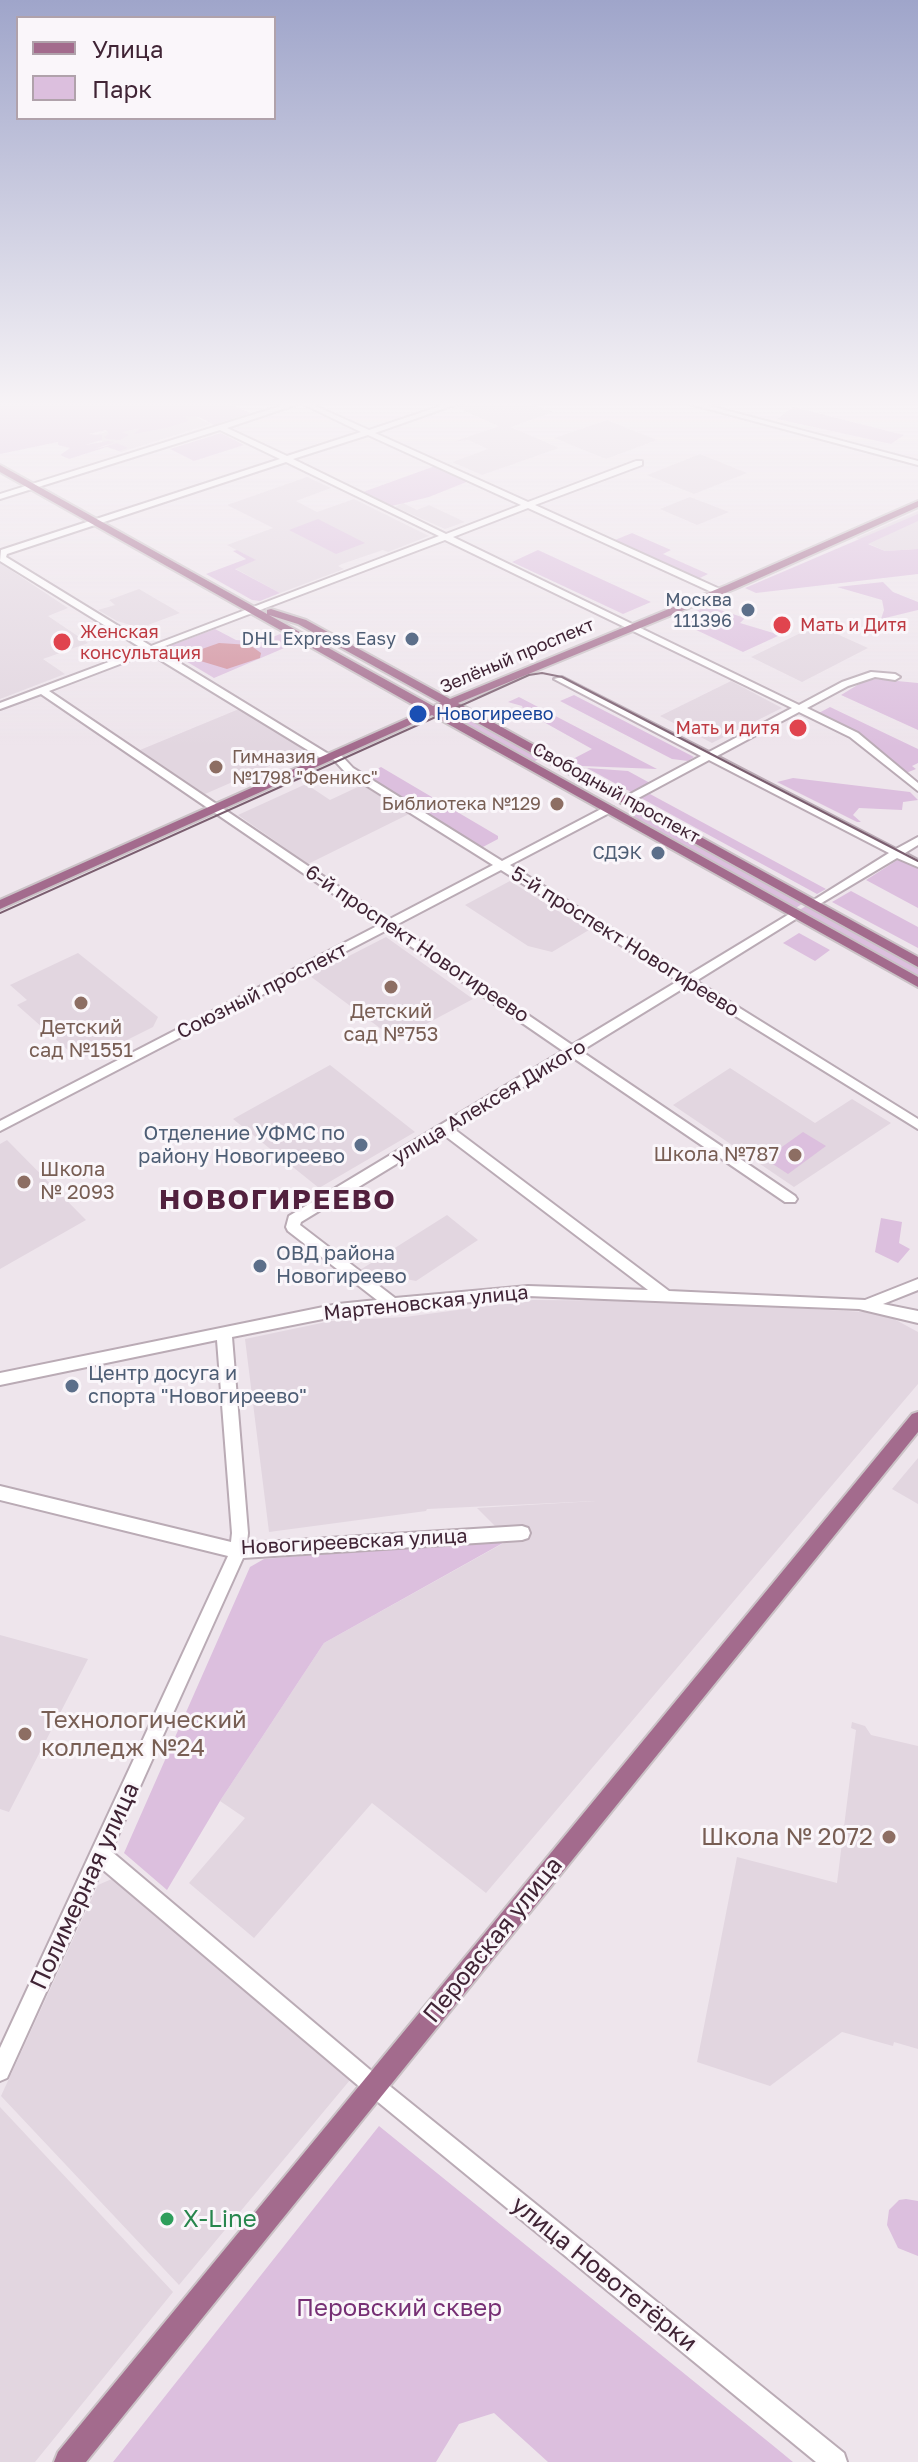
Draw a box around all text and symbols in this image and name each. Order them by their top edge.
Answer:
legend [16,16,276,120]
text: Улица [92,34,164,63]
text: Парк [92,74,152,103]
place label: Москва 111396 [665,589,732,632]
marker: Москва 111396 [739,601,757,619]
street label: Зелёный проспект [437,614,597,698]
marker: Мать и Дитя [771,614,793,636]
place label: Мать и Дитя [800,614,907,636]
place label: Женская консультация [80,621,201,664]
place label: DHL Express Easy [242,628,396,650]
marker: DHL Express Easy [403,630,421,648]
marker: Женская консультация [51,631,73,653]
marker: Новогиреево [407,703,429,725]
place label: Новогиреево [436,703,554,725]
place label: Мать и дитя [676,717,780,739]
marker: Мать и дитя [787,717,809,739]
street label: Свободный проспект [529,738,703,848]
place label: Гимназия №1798 "Феникс" [232,746,378,788]
marker: Гимназия №1798 "Феникс" [207,758,225,776]
place label: Библиотека №129 [382,793,541,815]
marker: Библиотека №129 [548,795,566,813]
place label: СДЭК [593,842,642,864]
marker: СДЭК [649,844,667,862]
street label: 6-й проспект Новогиреево [301,860,533,1028]
street label: 5-й проспект Новогиреево [507,862,743,1022]
street label: Союзный проспект [173,938,351,1044]
marker: Детский сад №753 [382,978,400,996]
marker: Детский сад №1551 [72,994,90,1012]
place label: Детский сад №753 [343,1000,439,1047]
place label: Детский сад №1551 [29,1016,133,1063]
street label: улица Алексея Дикого [388,1035,590,1169]
place label: Отделение УФМС по району Новогиреево [138,1122,345,1169]
marker: Отделение УФМС по району Новогиреево [352,1136,370,1154]
place label: Школа №787 [653,1143,779,1167]
marker: Школа №787 [786,1146,804,1164]
place label: Школа № 2093 [40,1158,115,1205]
marker: Школа № 2093 [15,1173,33,1191]
district label: НОВОГИРЕЕВО [159,1183,397,1217]
place label: ОВД района Новогиреево [276,1242,407,1289]
marker: ОВД района Новогиреево [251,1257,269,1275]
street label: Мартеновская улица [322,1280,530,1326]
place label: Центр досуга и спорта "Новогиреево" [88,1362,307,1409]
marker: Центр досуга и спорта "Новогиреево" [63,1377,81,1395]
street label: Новогиреевская улица [240,1524,468,1560]
place label: Технологический колледж №24 [41,1706,247,1762]
marker: Технологический колледж №24 [16,1725,34,1743]
street label: Полимерная улица [24,1778,146,1994]
place label: Школа № 2072 [701,1823,873,1851]
marker: Школа № 2072 [880,1828,898,1846]
street label: Перовская улица [417,1851,569,2029]
street label: улица Новотетёрки [505,2190,703,2358]
place label: X-Line [183,2205,257,2233]
marker: X-Line [158,2210,176,2228]
park label: Перовский сквер [296,2294,502,2322]

